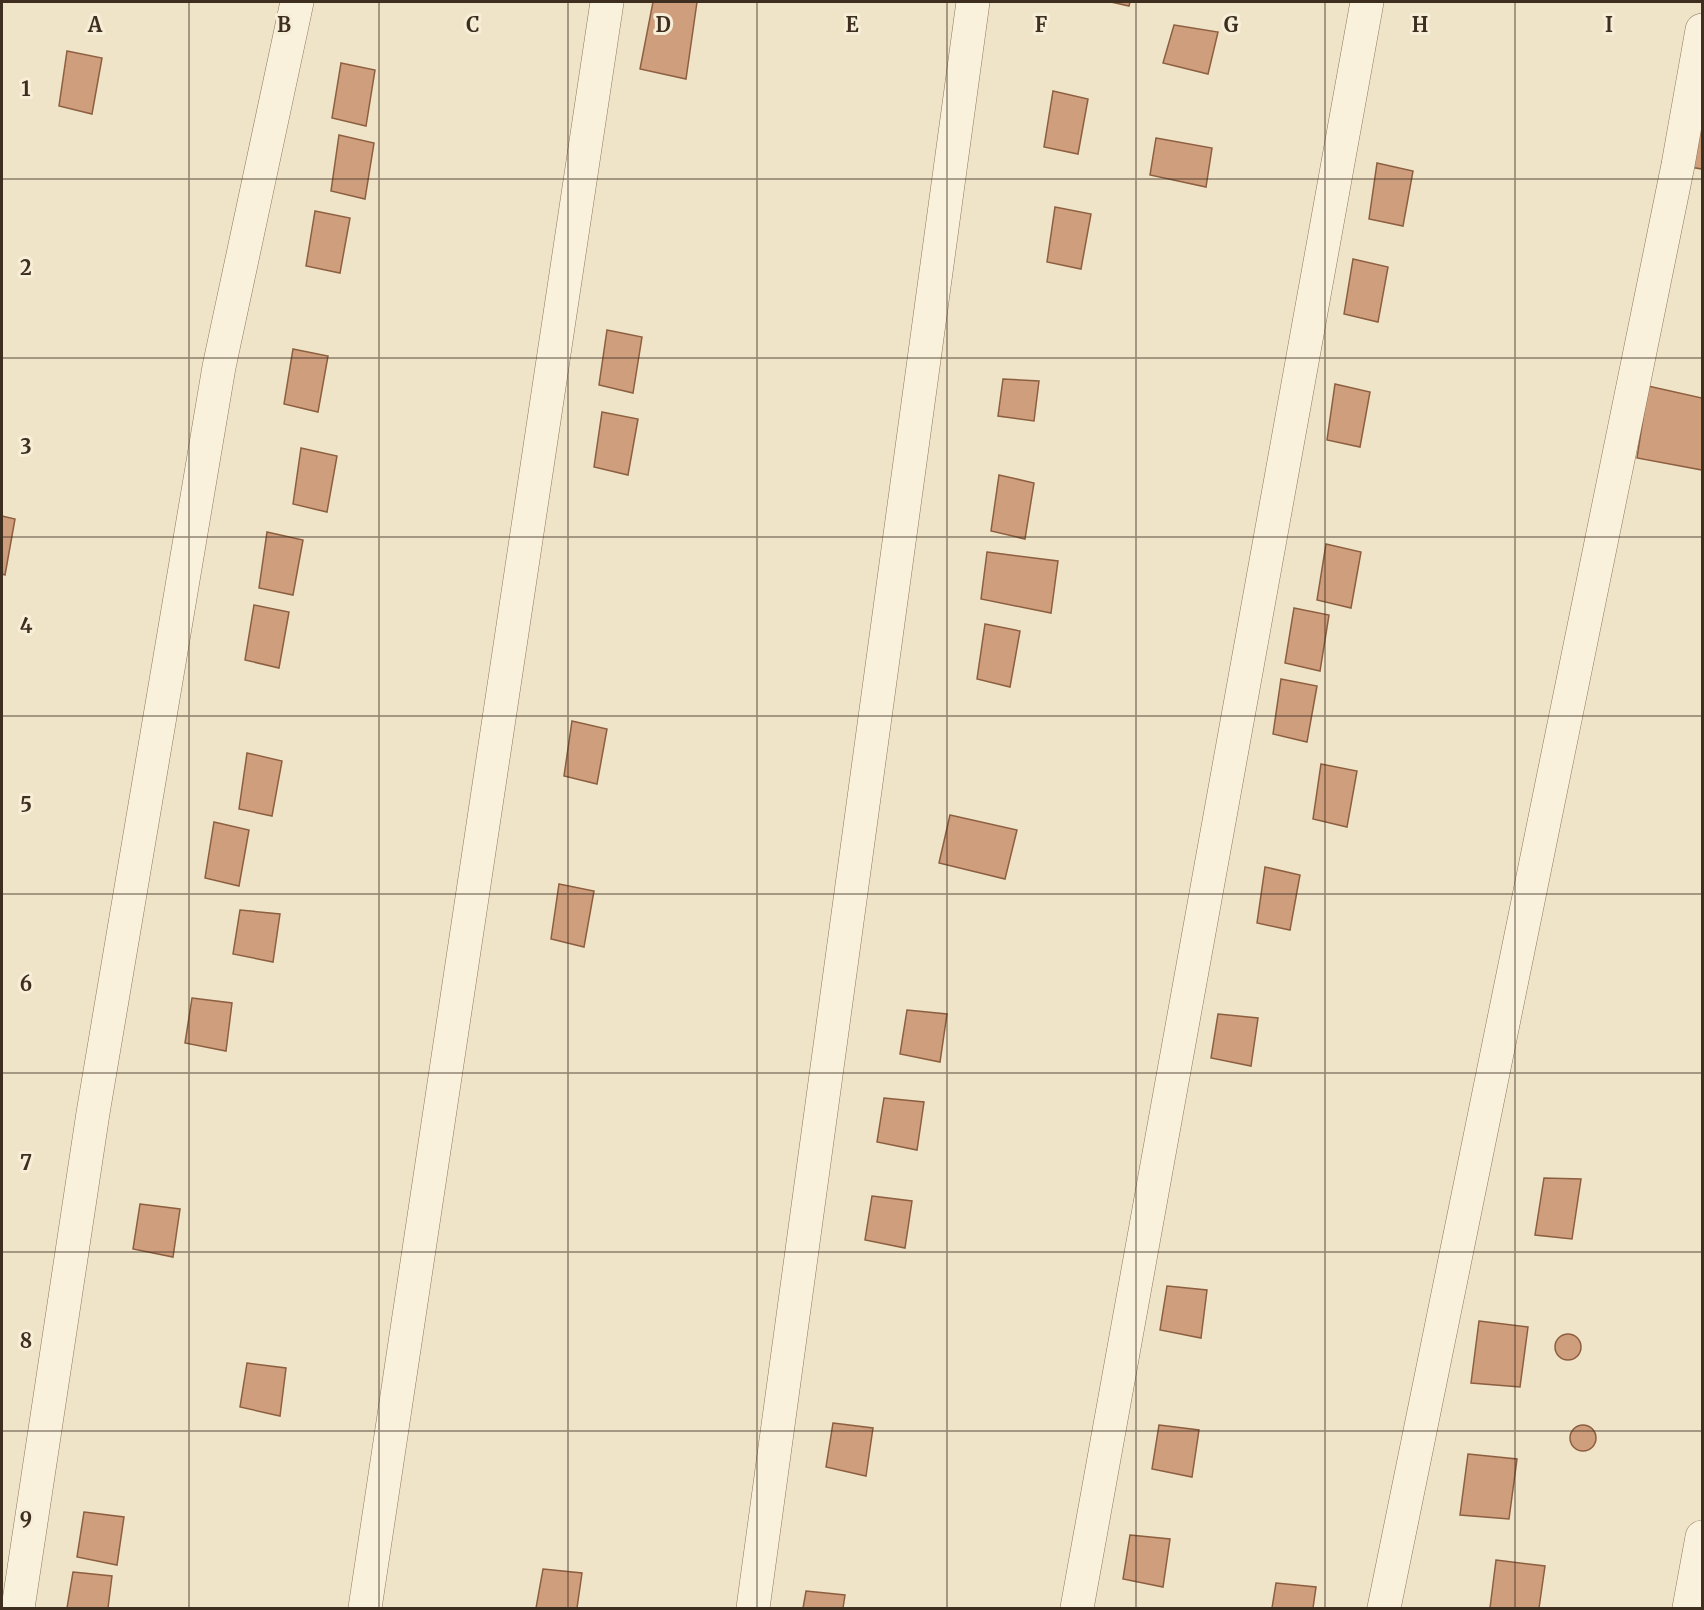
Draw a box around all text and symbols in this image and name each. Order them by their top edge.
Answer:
text: A [87,12,103,37]
text: B [277,12,291,37]
text: C [466,12,480,37]
text: D [655,12,671,37]
text: E [845,12,859,37]
text: F [1035,12,1048,37]
text: G [1224,12,1239,37]
text: H [1412,12,1428,37]
text: I [1605,12,1613,37]
text: 1 [21,76,31,101]
text: 2 [20,255,32,280]
text: 3 [20,434,32,459]
text: 4 [20,613,33,638]
text: 5 [20,792,32,817]
text: 6 [20,971,32,996]
text: 7 [20,1150,32,1175]
text: 8 [20,1328,32,1353]
text: 9 [20,1507,32,1532]

